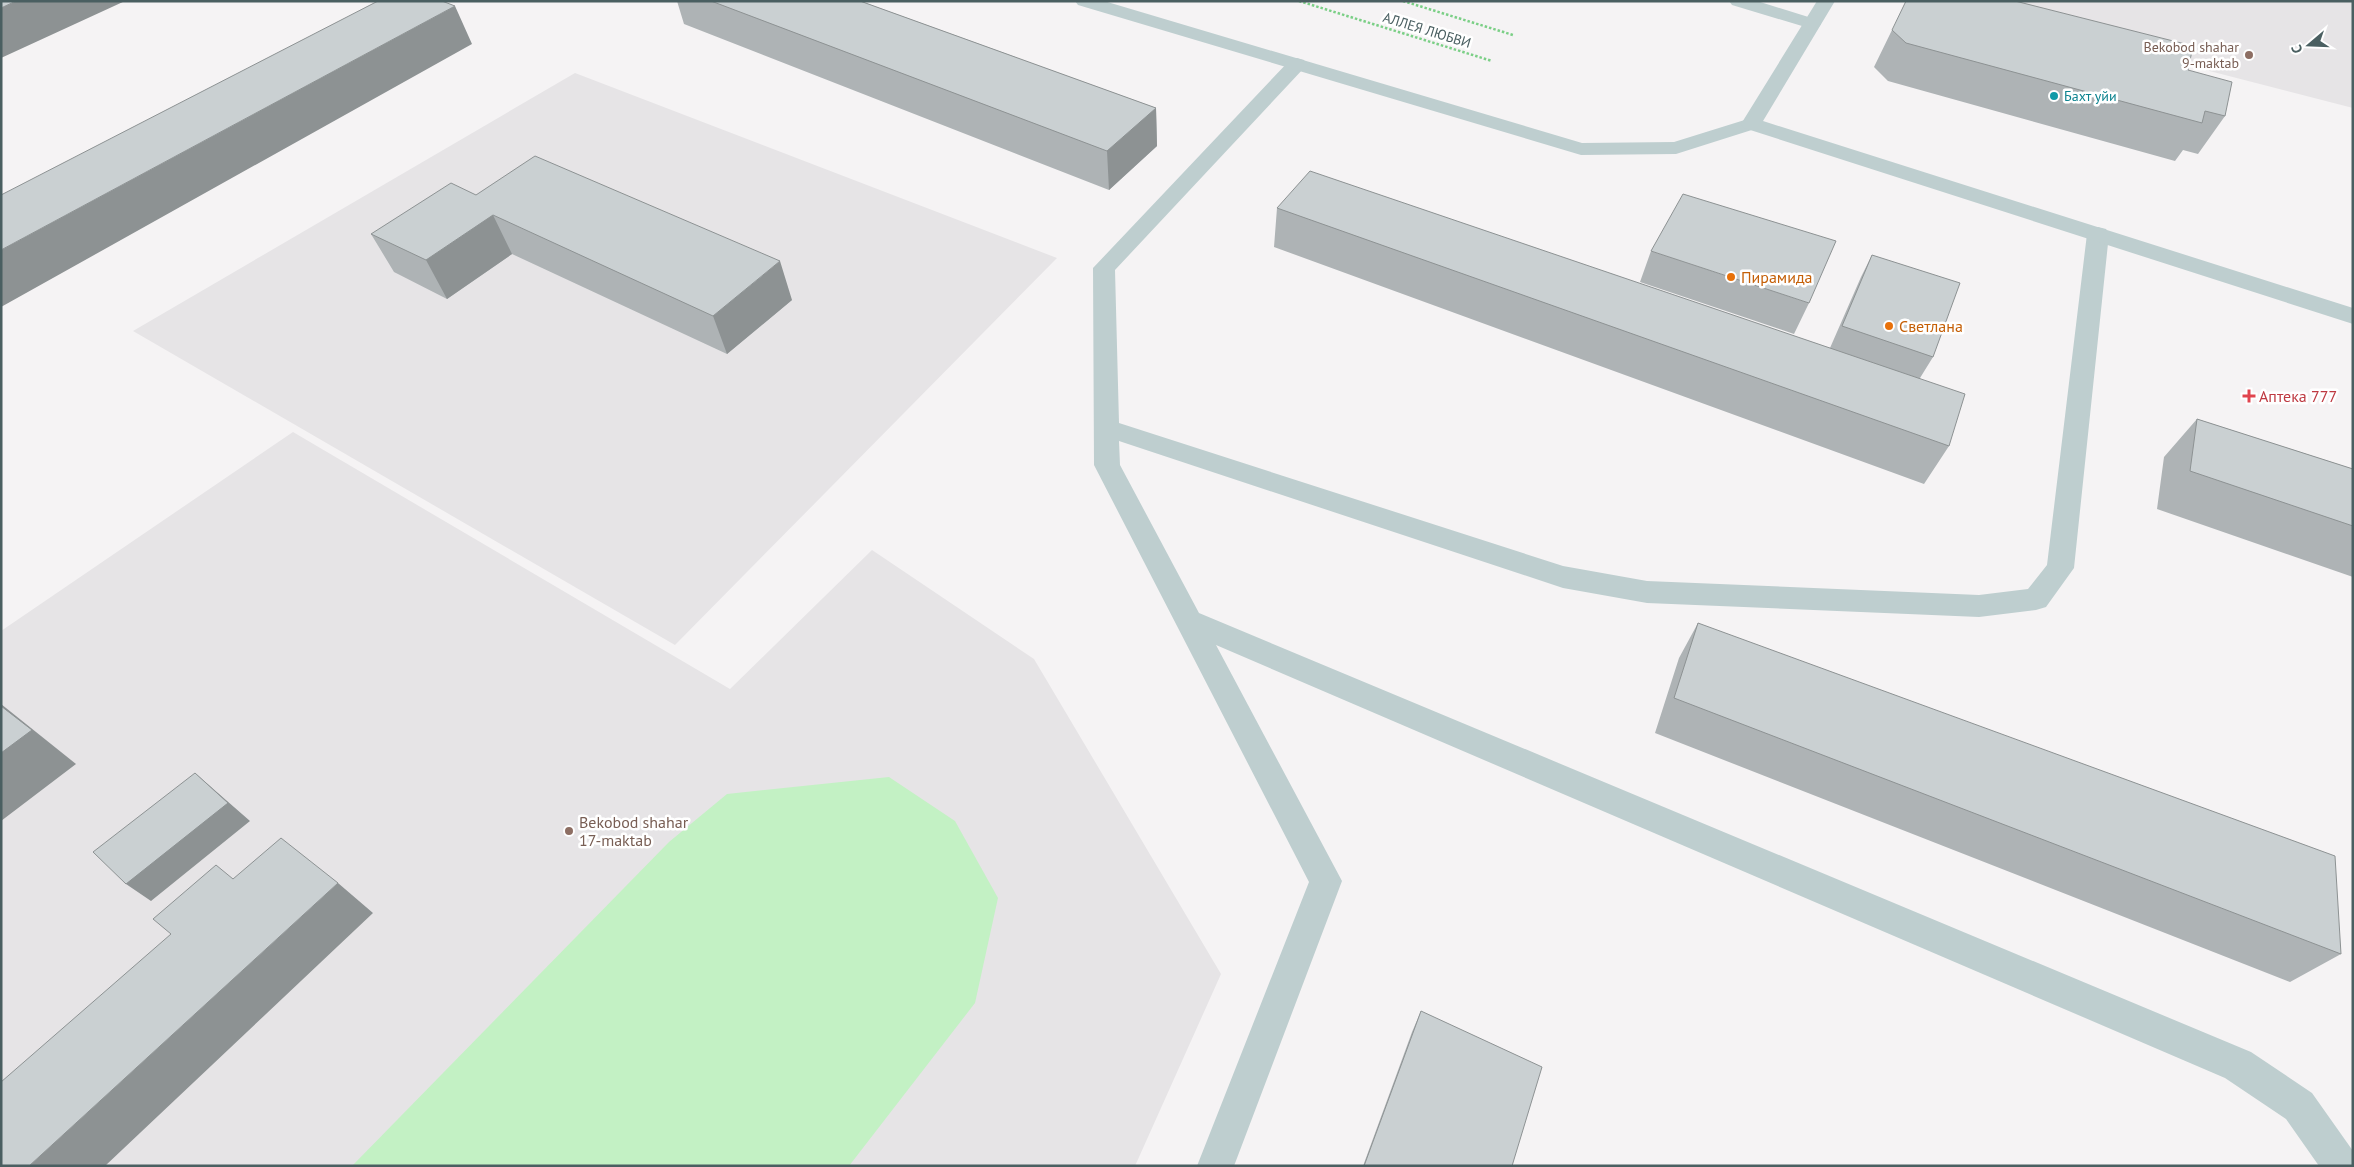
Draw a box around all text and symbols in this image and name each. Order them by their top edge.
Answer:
street label: АЛЛЕЯ ЛЮБВИ [1381,8,1473,52]
north arrow [2284,20,2334,70]
place label: Bekobod shahar 9-maktab [2143,38,2239,72]
text: С [2287,42,2306,56]
marker: Bekobod shahar 9-maktab [2243,49,2255,61]
place label: Бахт уйи [2064,87,2117,105]
marker: Бахт уйи [2048,90,2060,102]
place label: Пирамида [1741,267,1813,287]
marker: Пирамида [1725,271,1737,283]
place label: Светлана [1899,316,1963,336]
marker: Светлана [1883,320,1895,332]
place label: Аптека 777 [2259,386,2337,406]
marker: Аптека 777 [2243,390,2255,402]
place label: Bekobod shahar 17-maktab [579,812,689,850]
marker: Bekobod shahar 17-maktab [563,825,575,837]

